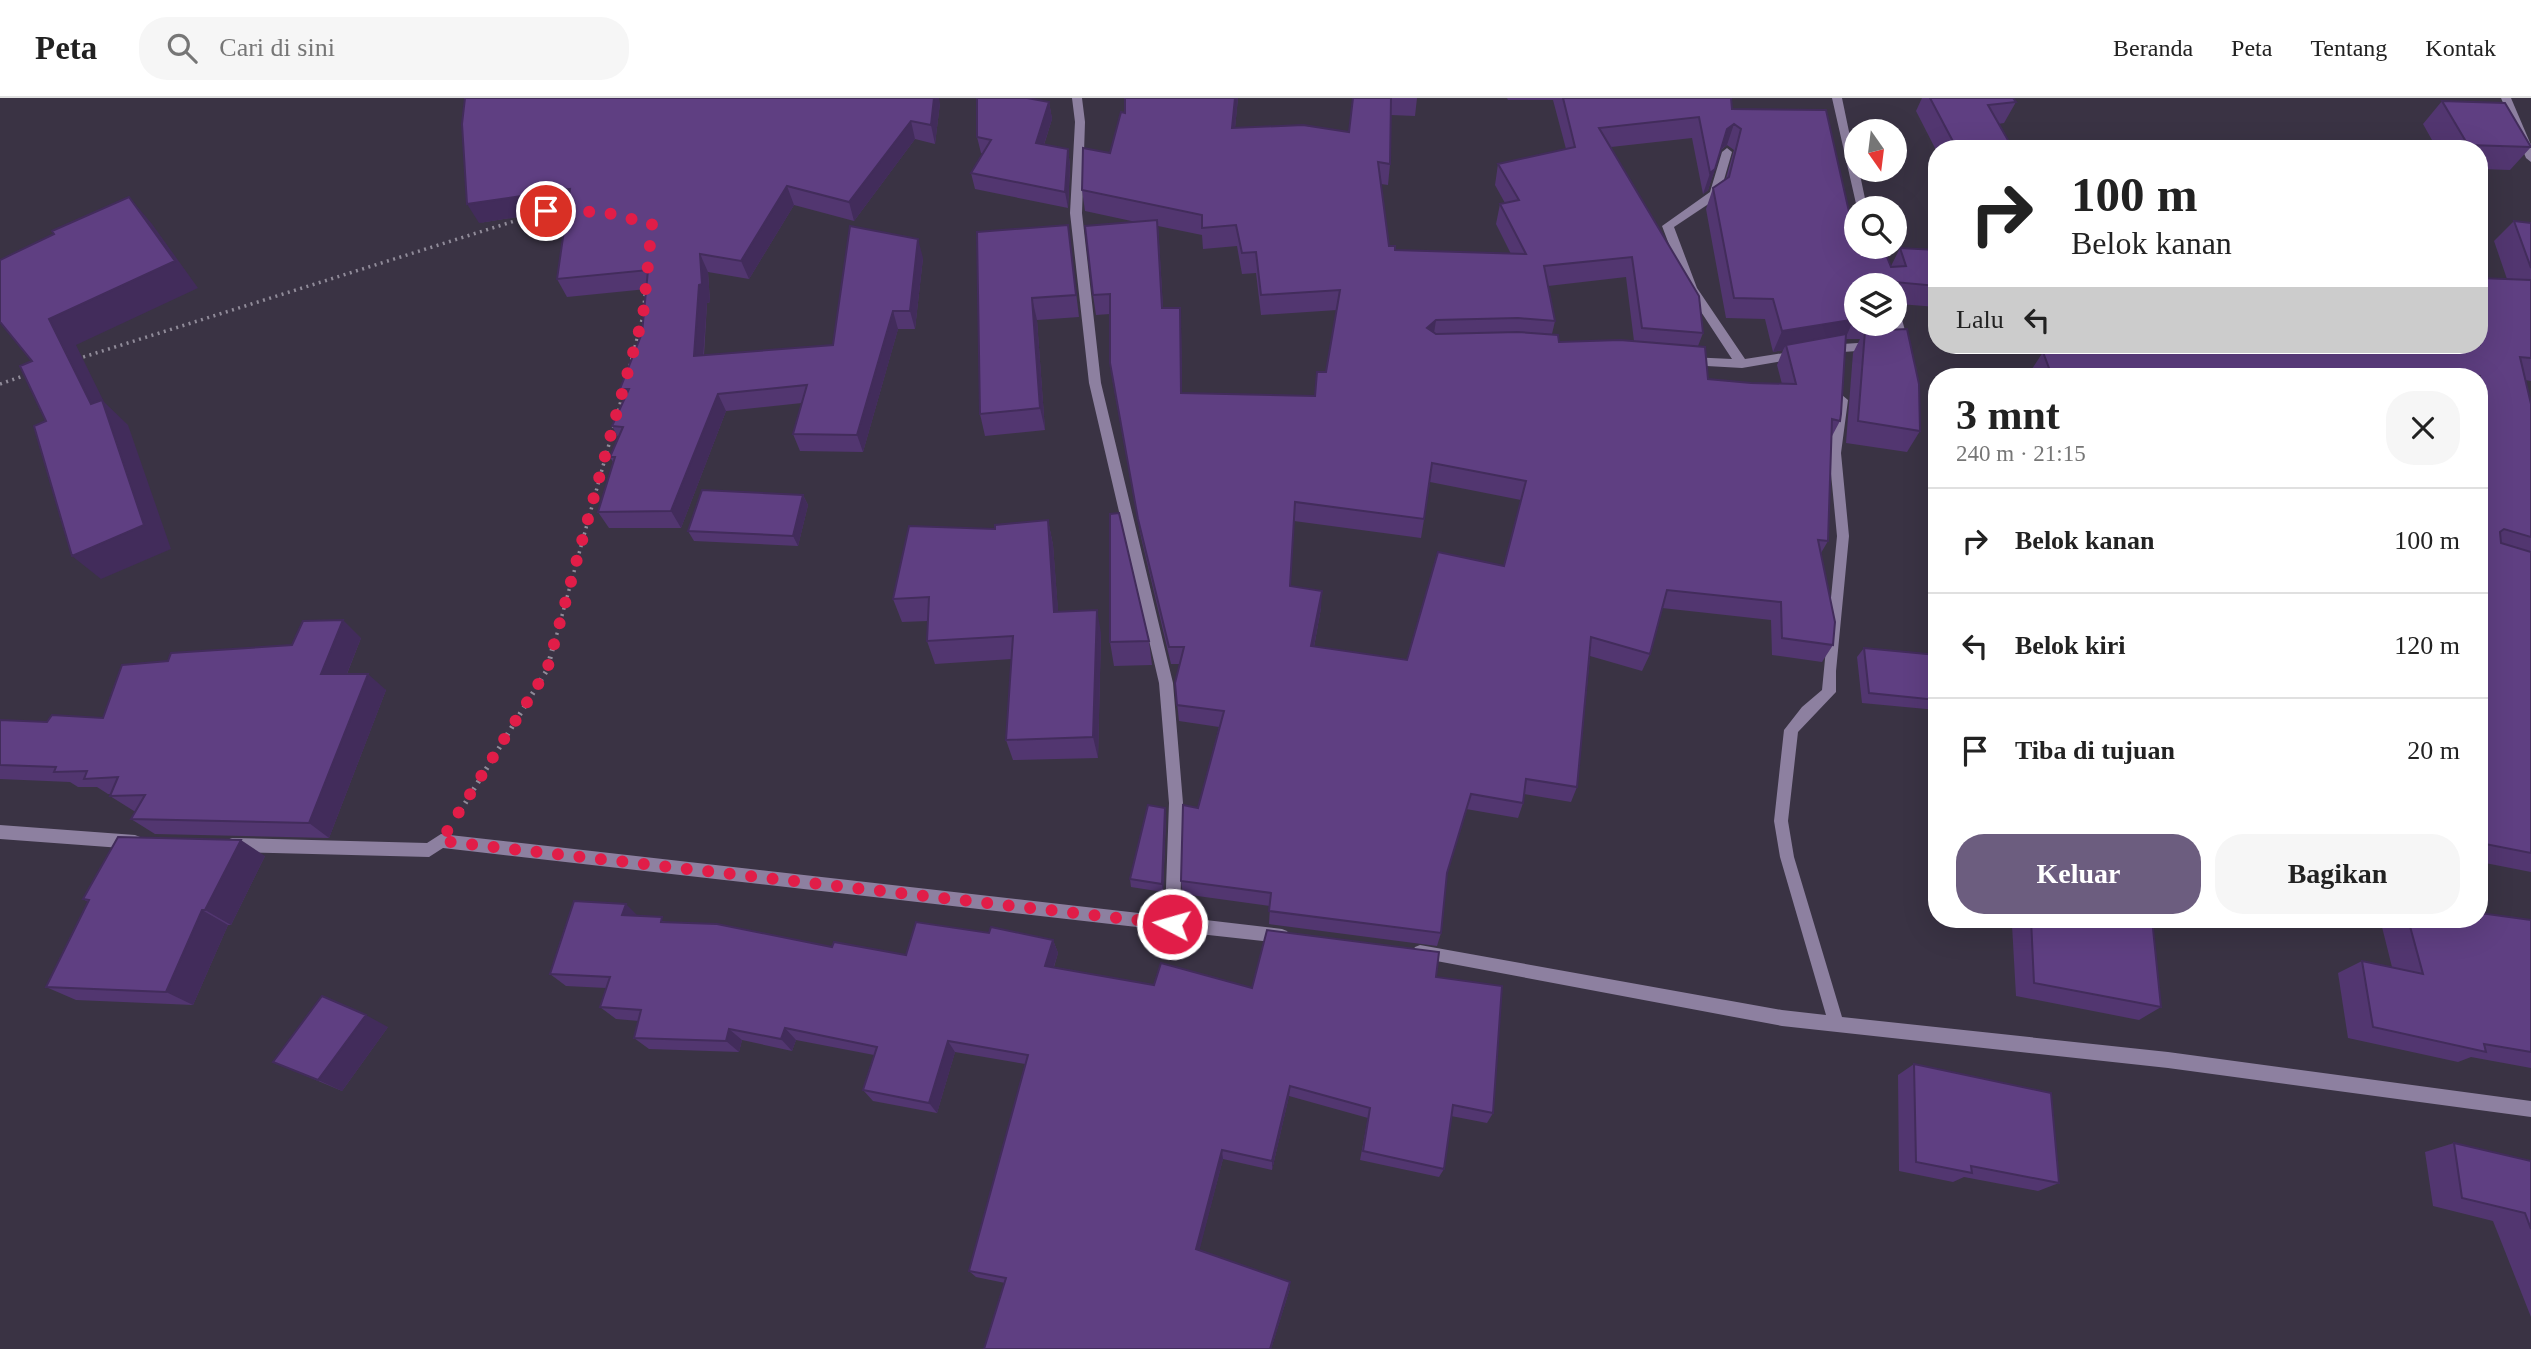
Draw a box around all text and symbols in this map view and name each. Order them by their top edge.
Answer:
search box [139,17,629,80]
icon: search [163,29,201,67]
text: Peta [35,30,97,66]
text: Cari di sini [219,33,335,62]
text: Beranda [2113,35,2193,61]
text: Peta [2231,35,2272,61]
text: Tentang [2310,35,2387,61]
text: Kontak [2425,35,2496,61]
north arrow [1844,119,1908,182]
map controls [1844,119,1907,336]
text: 100 m [2071,167,2198,222]
icon: right [1956,168,2047,259]
pin [516,181,576,241]
icon: arrive [527,192,565,230]
button: search [1844,196,1907,259]
text: Belok kanan [2071,225,2232,261]
button: layers [1844,273,1907,336]
icon: left [2018,301,2056,339]
text: Lalu [1956,305,2004,334]
button: close [2386,391,2460,465]
text: 3 mnt [1956,392,2060,438]
text: 240 m · 21:15 [1956,441,2086,466]
icon: right [1956,522,1994,560]
text: Belok kanan [2015,526,2154,555]
text: 100 m [2394,526,2460,555]
icon: left [1956,627,1994,665]
text: Belok kiri [2015,631,2126,660]
text: 120 m [2394,631,2460,660]
icon: arrive [1956,732,1994,770]
text: Tiba di tujuan [2015,736,2175,765]
text: 20 m [2407,736,2460,765]
button: Keluar [1956,834,2201,914]
button: Bagikan [2215,834,2460,914]
position arrow [1135,887,1209,961]

